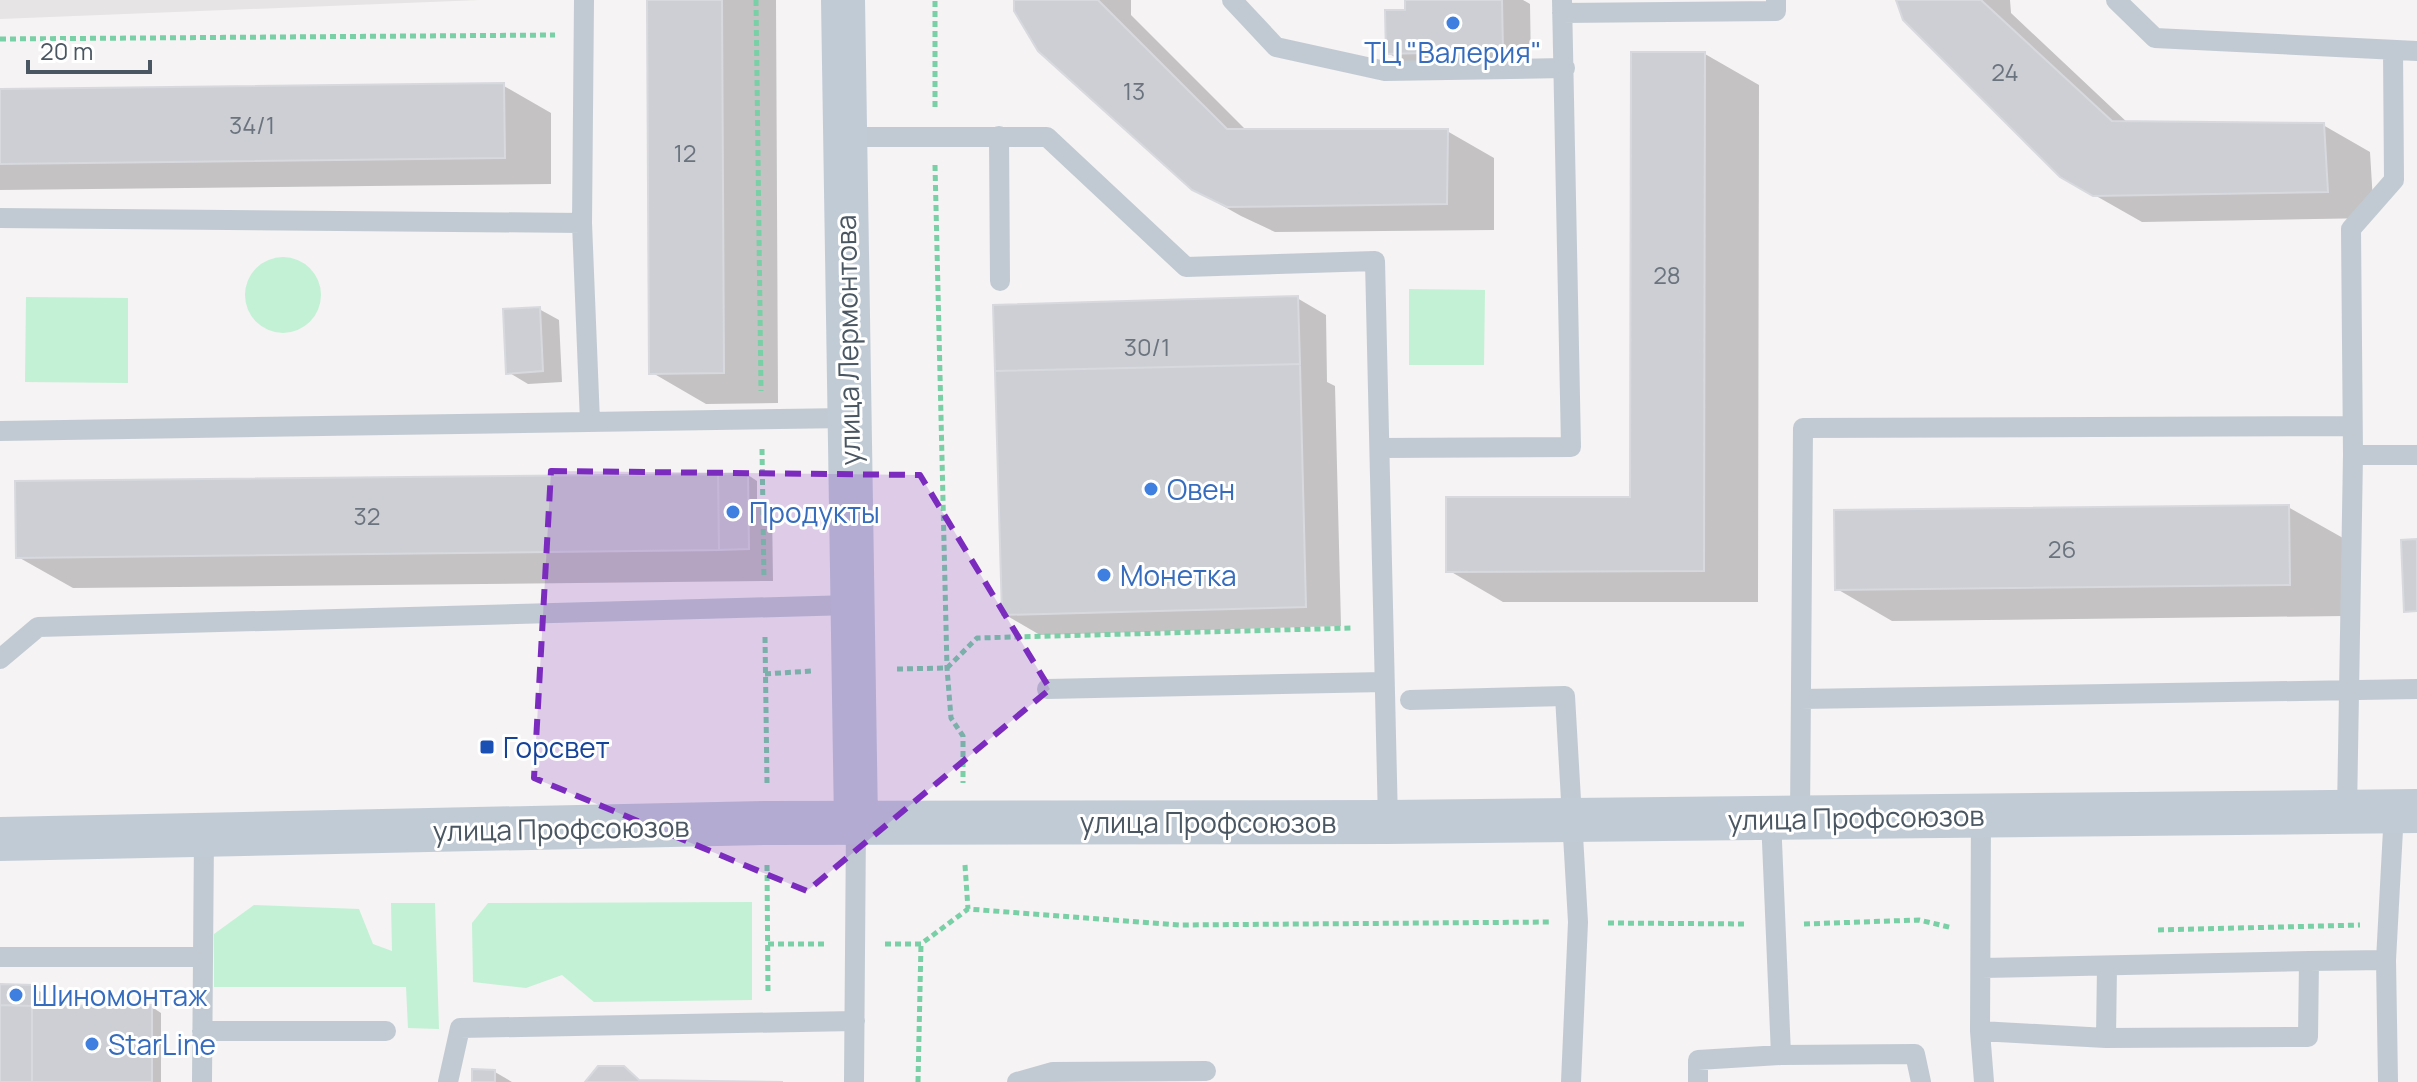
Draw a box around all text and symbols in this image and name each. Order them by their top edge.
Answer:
marker: ТЦ "Валерия" [1444,14,1462,32]
scale bar [28,24,150,74]
place label: ТЦ "Валерия" [1364,33,1542,71]
text: 20 m [40,34,93,67]
house number: 24 [1991,55,2019,88]
house number: 13 [1123,74,1145,107]
house number: 34/1 [229,108,275,141]
house number: 12 [673,136,697,169]
street label: улица Лермонтова [826,214,868,466]
house number: 28 [1653,258,1681,291]
house number: 30/1 [1124,330,1170,363]
place label: Овен [1167,470,1235,508]
marker: Овен [1142,480,1160,498]
place label: Продукты [749,493,880,531]
house number: 32 [354,499,380,532]
marker: Продукты [724,503,742,521]
house number: 26 [2048,532,2076,565]
place label: Монетка [1120,556,1236,594]
marker: Монетка [1095,566,1113,584]
place label: Горсвет [503,728,610,766]
marker: Горсвет [478,738,496,756]
street label: улица Профсоюзов [1727,796,1985,838]
street label: улица Профсоюзов [1080,803,1336,841]
street label: улица Профсоюзов [432,807,690,849]
place label: Шиномонтаж [32,976,208,1014]
marker: Шиномонтаж [7,986,25,1004]
place label: StarLine [108,1025,216,1063]
marker: StarLine [83,1035,101,1053]

